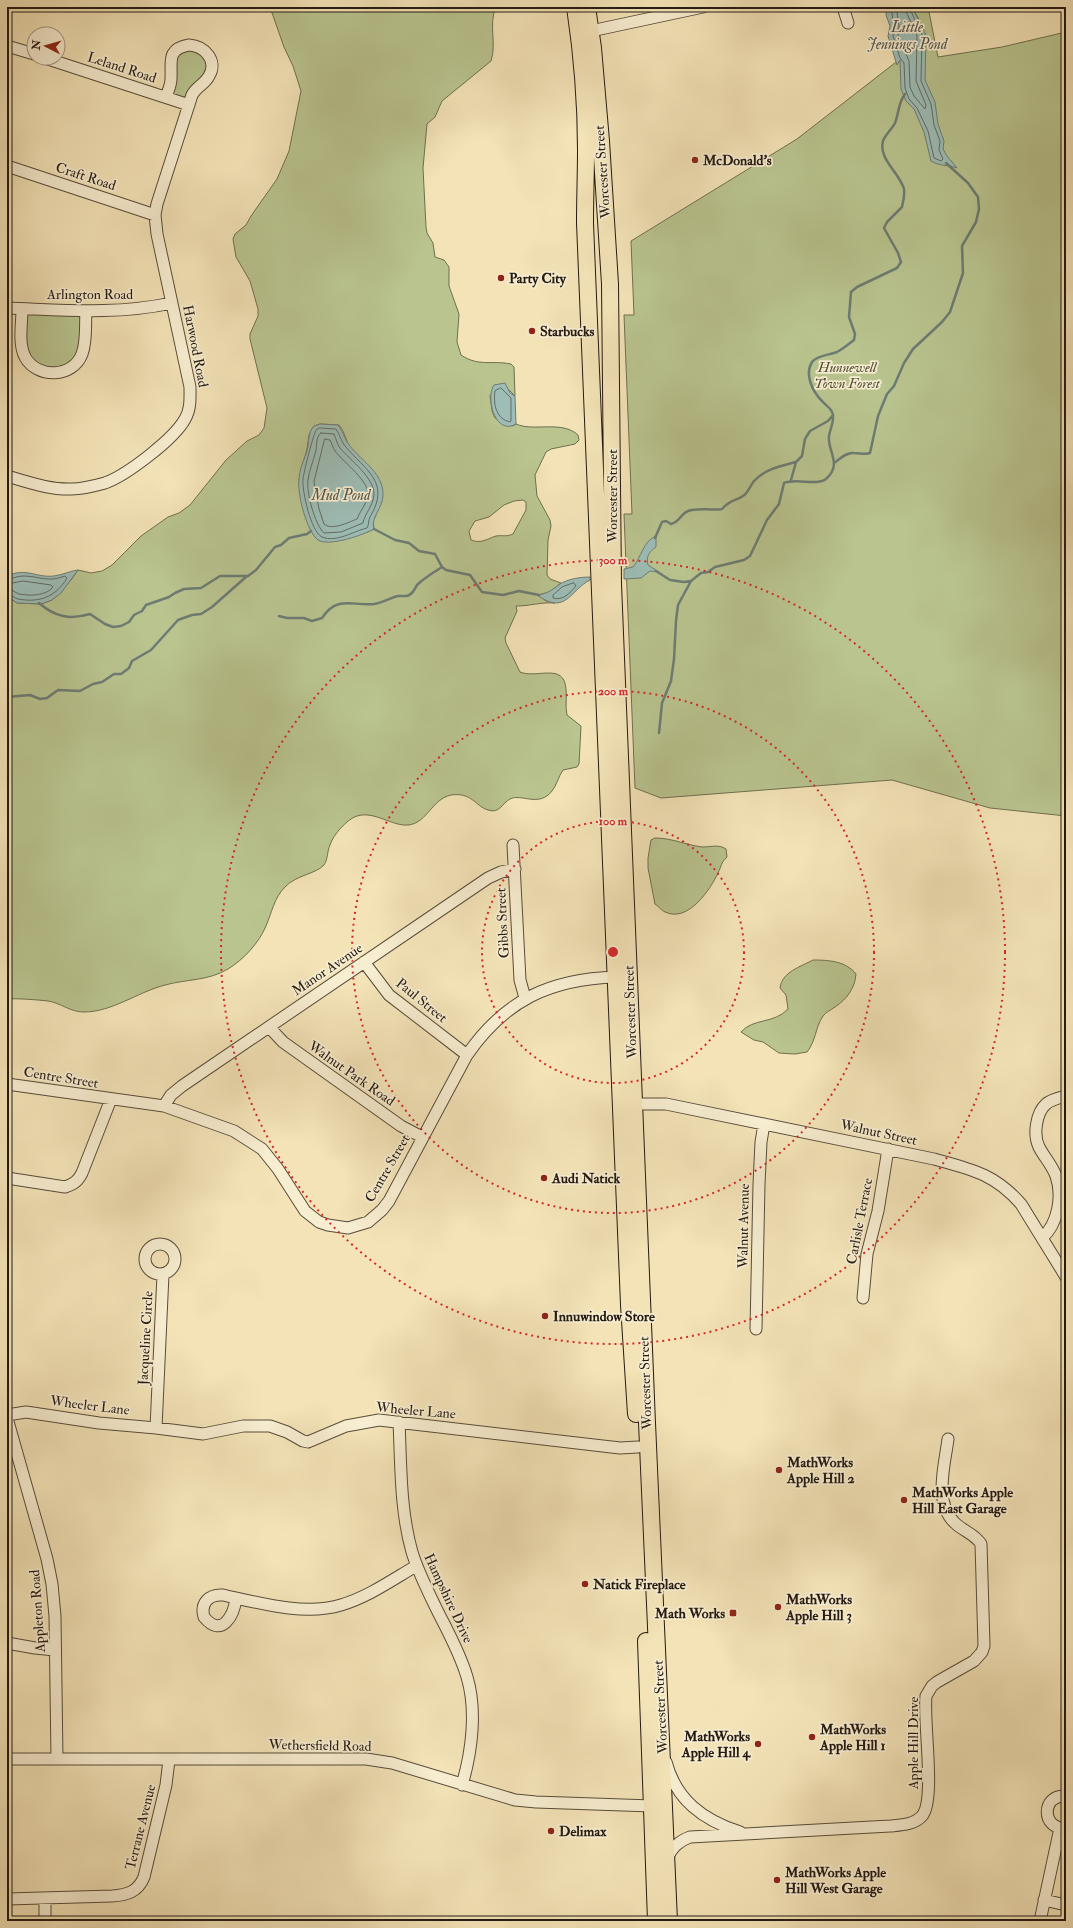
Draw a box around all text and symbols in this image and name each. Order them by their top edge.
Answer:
water label: Little Jennings Pond [867,18,949,54]
north arrow [26,26,66,66]
text: N [29,38,44,52]
street label: Leland Road [85,48,159,87]
street label: Worcester Street [591,124,614,220]
place label: McDonald's [702,152,772,169]
marker: McDonald's [690,155,700,165]
street label: Craft Road [54,159,118,194]
place label: Party City [509,270,567,288]
marker: Party City [496,273,506,283]
street label: Arlington Road [46,286,133,303]
street label: Harwood Road [179,303,212,389]
place label: Starbucks [540,323,595,340]
marker: Starbucks [527,326,537,336]
park label: Hunnewell Town Forest [814,359,881,392]
street label: Worcester Street [604,449,621,544]
water label: Mud Pond [311,486,372,505]
text: 300 m [599,553,628,568]
text: 200 m [598,684,629,699]
text: 100 m [599,814,628,829]
street label: Gibbs Street [492,887,513,959]
street label: Manor Avenue [289,939,366,999]
centre of rings [606,945,620,959]
street label: Worcester Street [620,965,641,1060]
street label: Paul Street [393,975,451,1027]
street label: Walnut Park Road [304,1037,398,1110]
street label: Centre Street [22,1063,100,1092]
street label: Walnut Street [838,1116,919,1149]
street label: Centre Street [361,1131,414,1205]
place label: Audi Natick [551,1170,620,1187]
marker: Audi Natick [539,1173,549,1183]
street label: Carlisle Terrace [843,1176,876,1266]
street label: Walnut Avenue [734,1183,753,1270]
street label: Jacqueline Circle [134,1290,156,1387]
place label: Innuwindow Store [553,1308,655,1325]
marker: Innuwindow Store [540,1311,550,1321]
street label: Worcester Street [635,1336,656,1431]
street label: Wheeler Lane [48,1392,131,1419]
street label: Wheeler Lane [374,1398,457,1422]
place label: MathWorks Apple Hill 2 [786,1454,855,1488]
marker: MathWorks Apple Hill 2 [774,1465,784,1475]
place label: MathWorks Apple Hill East Garage [911,1484,1013,1518]
marker: MathWorks Apple Hill East Garage [899,1495,909,1505]
street label: Hampshire Drive [419,1551,477,1646]
street label: Appleton Road [26,1569,50,1654]
place label: Natick Fireplace [592,1576,686,1594]
marker: Natick Fireplace [580,1579,590,1589]
place label: MathWorks Apple Hill 3 [785,1591,852,1625]
marker: MathWorks Apple Hill 3 [773,1602,783,1612]
place label: Math Works [654,1605,725,1622]
marker: Math Works [728,1608,738,1618]
street label: Worcester Street [650,1659,671,1755]
street label: Apple Hill Drive [905,1697,923,1790]
place label: MathWorks Apple Hill 1 [819,1721,886,1755]
place label: MathWorks Apple Hill 4 [681,1728,751,1762]
marker: MathWorks Apple Hill 1 [807,1732,817,1742]
street label: Wethersfield Road [267,1736,372,1755]
marker: MathWorks Apple Hill 4 [753,1739,763,1749]
street label: Terrane Avenue [122,1783,159,1871]
place label: Delimax [559,1823,607,1840]
marker: Delimax [546,1826,556,1836]
place label: MathWorks Apple Hill West Garage [784,1864,886,1898]
marker: MathWorks Apple Hill West Garage [772,1875,782,1885]

